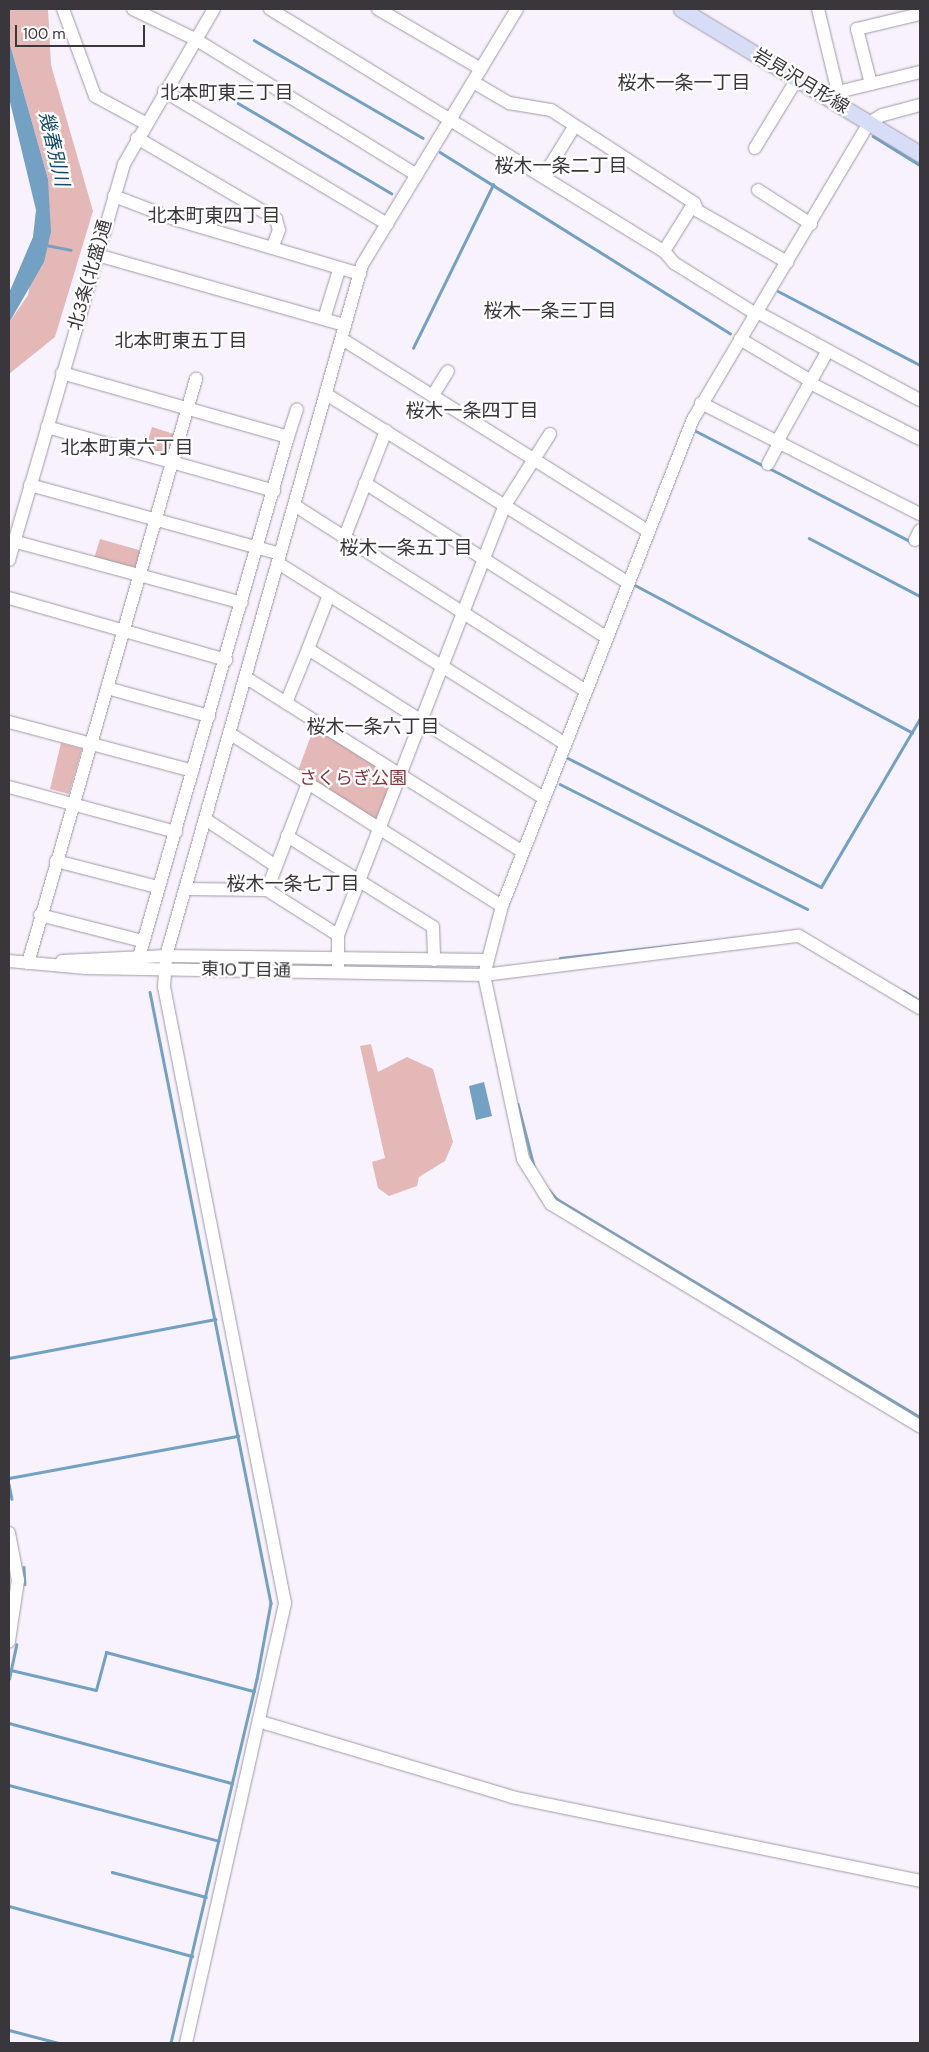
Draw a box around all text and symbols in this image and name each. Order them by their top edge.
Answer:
scale bar [18,15,148,47]
text: 100 m [23,24,66,44]
street label: 岩見沢月形線 [749,44,853,118]
district label: 桜木一条一丁目 [618,72,750,94]
district label: 北本町東三丁目 [161,82,293,104]
water label: 幾春別川 [34,109,74,189]
district label: 桜木一条二丁目 [495,155,627,177]
district label: 北本町東四丁目 [148,205,280,227]
street label: 北3条(北盛)通 [64,217,116,333]
district label: 桜木一条三丁目 [484,300,616,322]
district label: 北本町東五丁目 [115,330,247,352]
district label: 桜木一条四丁目 [406,400,538,422]
district label: 北本町東六丁目 [61,437,193,459]
district label: 桜木一条五丁目 [340,537,472,559]
district label: 桜木一条六丁目 [307,716,439,738]
park label: さくらぎ公園 [299,767,407,789]
district label: 桜木一条七丁目 [227,873,359,895]
street label: 東10丁目通 [201,958,291,982]

